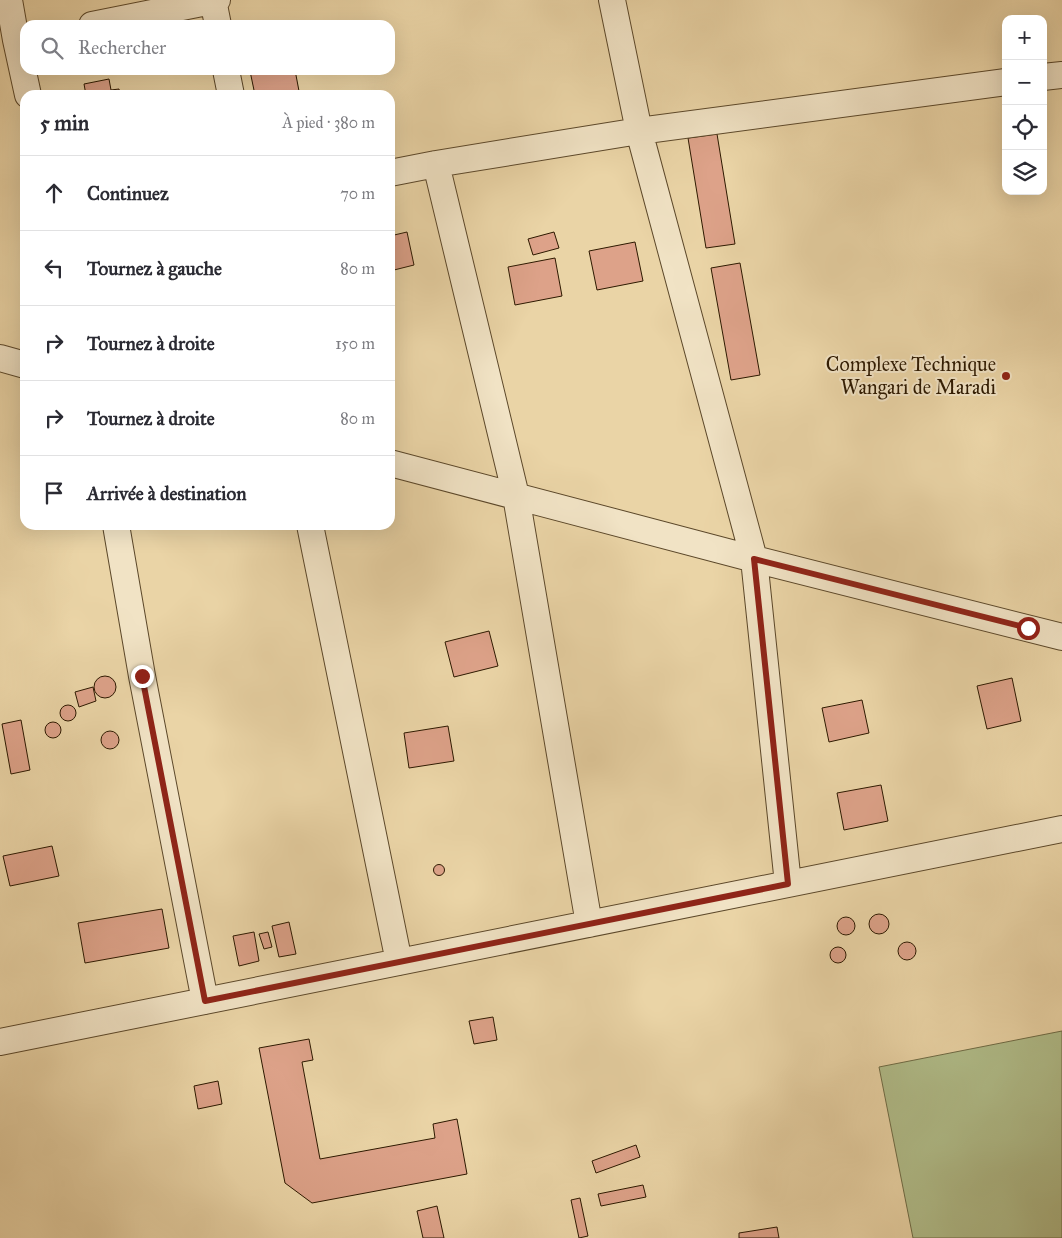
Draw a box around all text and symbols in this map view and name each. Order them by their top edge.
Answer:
map controls [1002,15,1047,195]
button: + [1002,15,1047,60]
search box [20,20,395,75]
icon: search [38,34,66,62]
text: Rechercher [78,36,166,59]
button: − [1002,60,1047,105]
button: locate [1002,105,1047,150]
text: 5 min [40,110,89,136]
text: À pied · 380 m [282,113,375,132]
button: layers [1002,150,1047,195]
icon: ahead [40,179,68,207]
text: Continuez [87,182,169,205]
text: 70 m [340,184,375,203]
icon: left [40,254,68,282]
text: Tournez à gauche [87,257,222,280]
text: 80 m [340,259,375,278]
icon: right [40,329,68,357]
text: Tournez à droite [87,332,215,355]
text: 150 m [335,334,375,353]
place label: Complexe Technique Wangari de Maradi [826,352,996,400]
marker: Complexe Technique Wangari de Maradi [1000,370,1012,382]
icon: right [40,404,68,432]
text: Tournez à droite [87,407,215,430]
text: 80 m [340,409,375,428]
icon: arrive [40,479,68,507]
text: Arrivée à destination [87,482,246,505]
route start [1017,617,1040,640]
route end [131,665,154,688]

